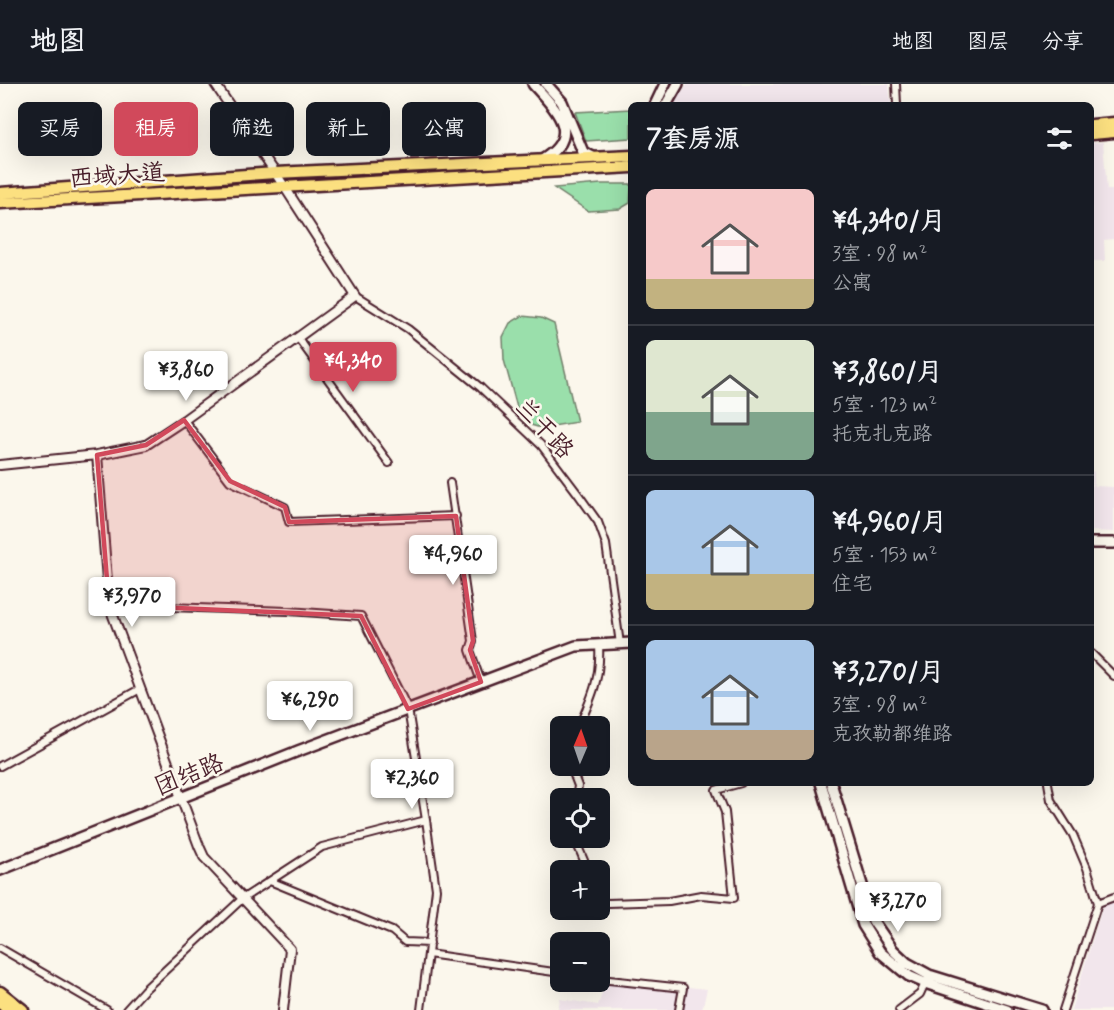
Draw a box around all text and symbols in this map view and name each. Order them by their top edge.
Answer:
text: 地图 [30,24,86,61]
text: 地图 [892,28,934,56]
text: 图层 [967,28,1009,56]
text: 分享 [1042,28,1084,56]
chip: 买房 [18,102,102,156]
chip: 租房 [114,102,198,156]
chip: 筛选 [210,102,294,156]
chip: 新上 [306,102,390,156]
chip: 公寓 [402,102,486,156]
icon: filters [1043,122,1076,155]
text: 7套房源 [646,123,740,157]
street label: 西域大道 [68,158,166,195]
text: ¥4,340/月 [832,205,946,239]
icon: home [694,213,766,285]
text: 3室 · 98 m² [832,241,927,268]
text: 公寓 [832,270,872,297]
pin: ¥4,340 [304,342,402,393]
text: ¥4,340 [324,348,382,375]
pin: ¥3,860 [137,351,235,402]
text: ¥3,860/月 [832,356,943,390]
text: ¥3,860 [158,357,214,384]
icon: home [694,364,766,436]
street label: 兰干路 [508,392,580,466]
text: 5室 · 123 m² [832,392,937,419]
text: 托克扎克路 [832,421,932,448]
text: ¥4,960/月 [832,506,947,540]
icon: home [694,514,766,586]
pin: ¥4,960 [404,535,502,586]
text: ¥4,960 [423,541,483,568]
text: 5室 · 153 m² [832,542,937,569]
text: 住宅 [832,571,872,598]
pin: ¥3,970 [83,577,181,628]
text: ¥3,970 [102,583,162,610]
text: ¥3,270/月 [832,656,944,690]
icon: home [694,664,766,736]
pin: ¥6,290 [261,681,359,732]
text: ¥6,290 [281,687,339,714]
text: 3室 · 98 m² [832,692,927,719]
north arrow [550,716,610,776]
map controls [550,716,610,992]
text: 克孜勒都维路 [832,721,952,748]
street label: 团结路 [150,748,229,803]
pin: ¥2,360 [363,759,461,810]
text: ¥2,360 [385,765,439,792]
button: locate [550,788,610,848]
button: + [550,860,610,920]
pin: ¥3,270 [849,882,947,933]
text: ¥3,270 [869,888,927,915]
button: − [550,932,610,992]

